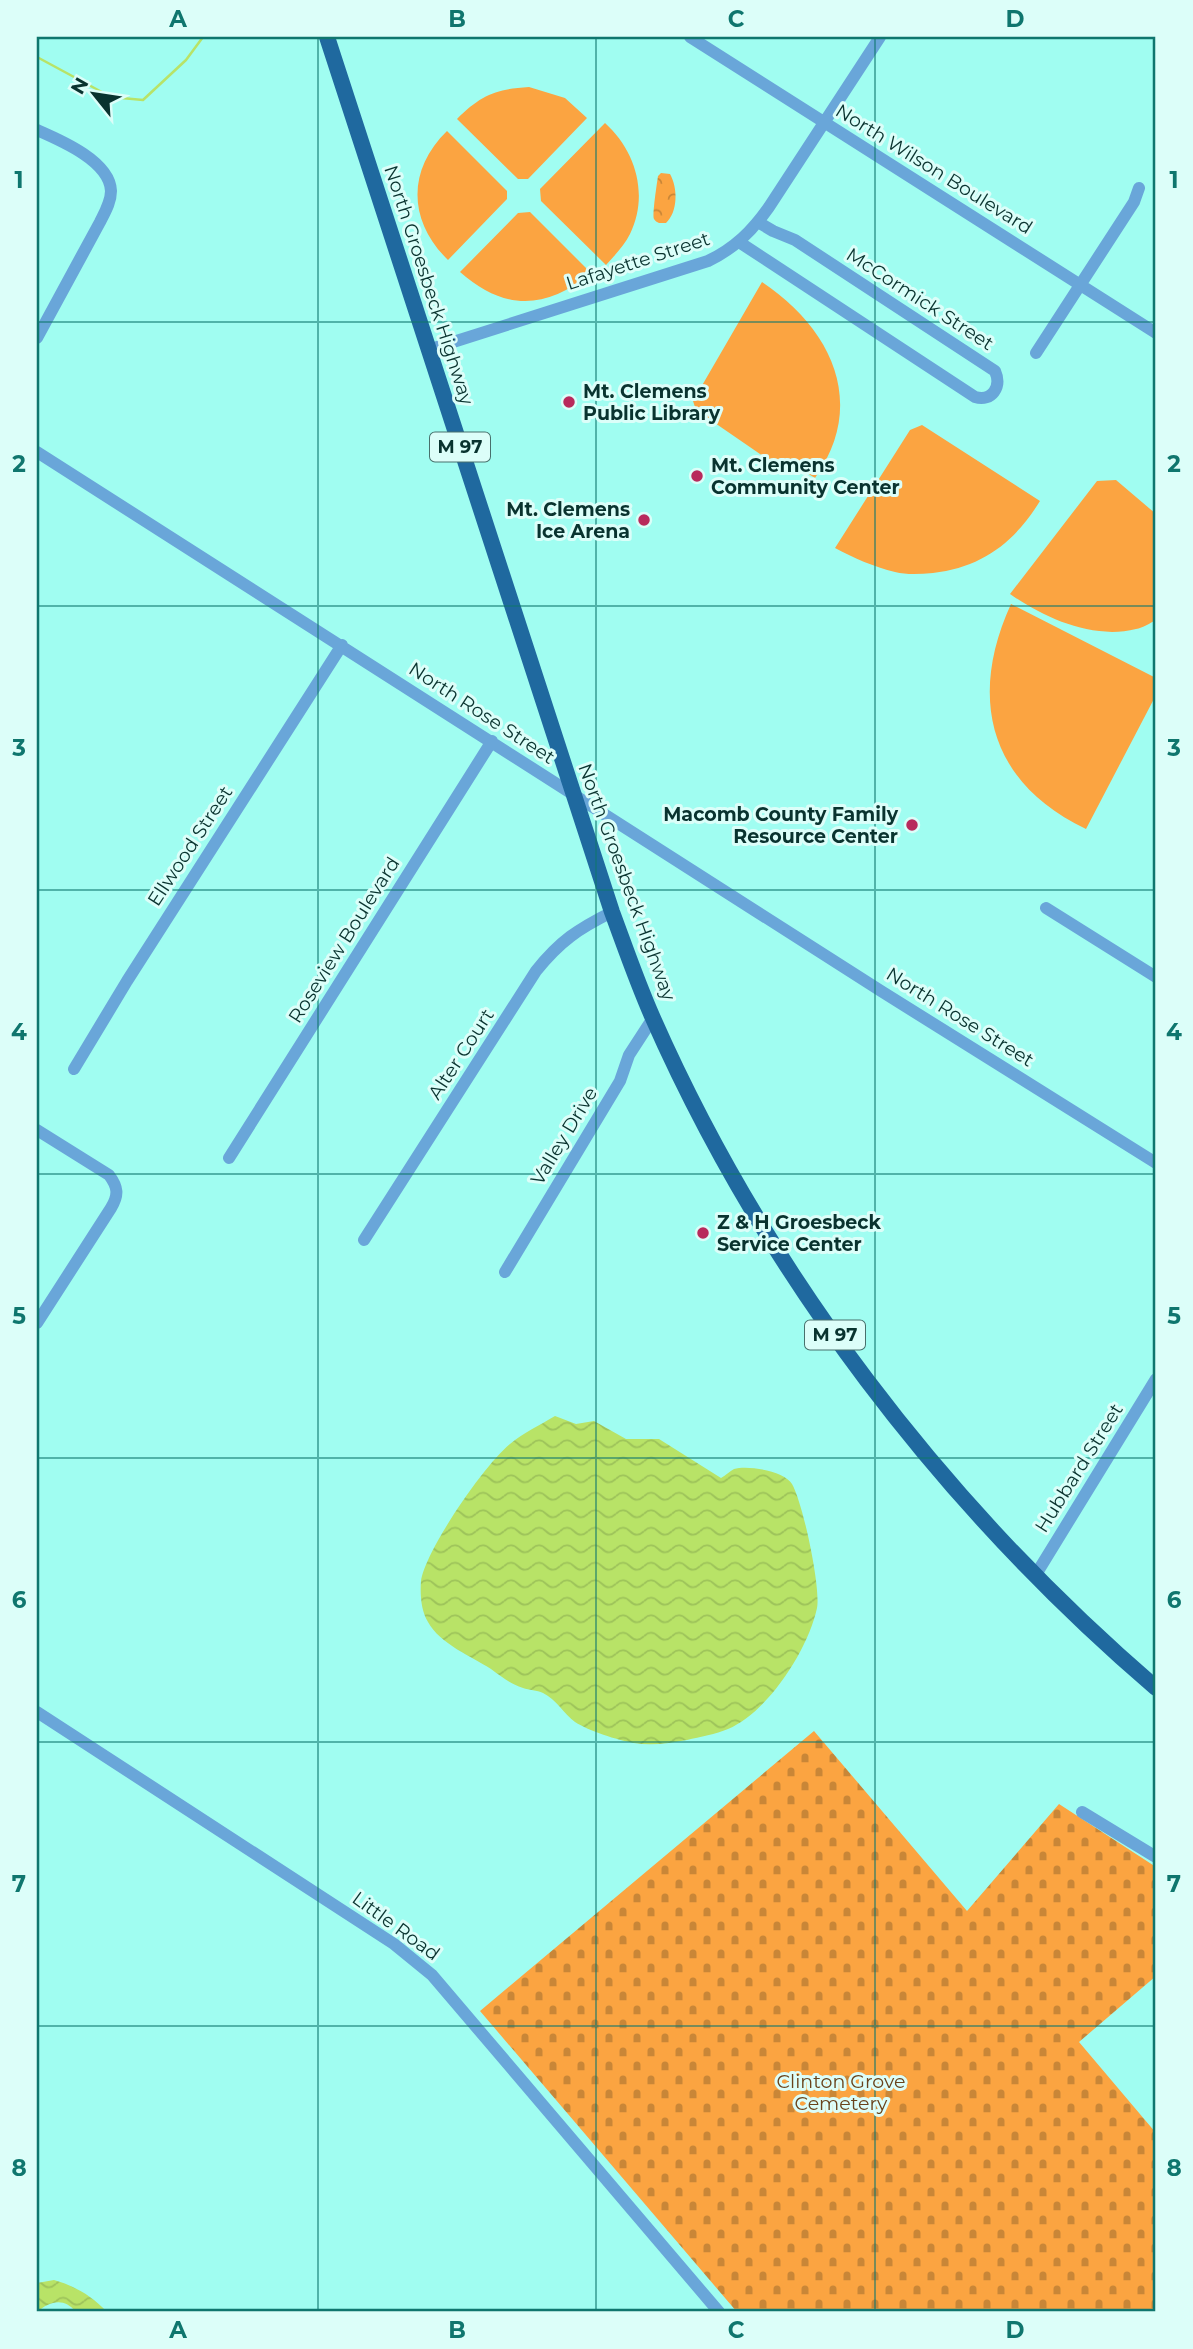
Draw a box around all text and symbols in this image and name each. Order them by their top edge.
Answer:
text: A [168,5,187,33]
text: B [448,5,466,33]
text: C [728,5,745,33]
text: D [1006,5,1025,33]
north arrow [60,60,130,130]
text: N [66,73,94,98]
street label: North Wilson Boulevard [831,99,1037,239]
street label: North Groesbeck Highway [379,162,479,408]
text: 1 [14,166,24,194]
text: 1 [1169,166,1179,194]
street label: Lafayette Street [563,227,713,295]
street label: McCormick Street [842,243,998,355]
place label: Mt. Clemens Public Library [583,380,721,425]
marker: Mt. Clemens Public Library [561,394,577,410]
road number: M 97 [430,432,490,462]
text: 2 [12,450,26,478]
text: 2 [1167,450,1181,478]
place label: Mt. Clemens Community Center [711,454,900,499]
marker: Mt. Clemens Community Center [689,468,705,484]
place label: Mt. Clemens Ice Arena [506,498,630,543]
marker: Mt. Clemens Ice Arena [636,512,652,528]
street label: North Rose Street [405,657,560,769]
text: 3 [11,734,26,762]
text: 3 [1166,734,1181,762]
street label: North Groesbeck Highway [573,760,681,1004]
street label: Ellwood Street [143,781,238,910]
place label: Macomb County Family Resource Center [663,803,899,848]
marker: Macomb County Family Resource Center [904,817,920,833]
street label: Roseview Boulevard [284,853,404,1027]
street label: North Rose Street [882,962,1038,1072]
street label: Alter Court [423,1004,499,1104]
text: 4 [11,1018,27,1046]
text: 4 [1166,1018,1182,1046]
street label: Valley Drive [526,1083,602,1189]
place label: Z & H Groesbeck Service Center [717,1211,882,1256]
marker: Z & H Groesbeck Service Center [695,1225,711,1241]
text: 5 [12,1302,26,1330]
text: 5 [1167,1302,1181,1330]
road number: M 97 [805,1320,865,1350]
street label: Hubbard Street [1030,1399,1128,1537]
text: 6 [12,1586,27,1614]
text: 6 [1167,1586,1182,1614]
text: 7 [12,1870,26,1898]
text: 7 [1167,1870,1181,1898]
street label: Little Road [348,1887,444,1965]
park label: Clinton Grove Cemetery [777,2070,905,2115]
text: 8 [11,2154,27,2182]
text: 8 [1166,2154,1182,2182]
text: A [168,2316,187,2344]
text: B [448,2316,466,2344]
text: C [728,2316,745,2344]
text: D [1006,2316,1025,2344]

